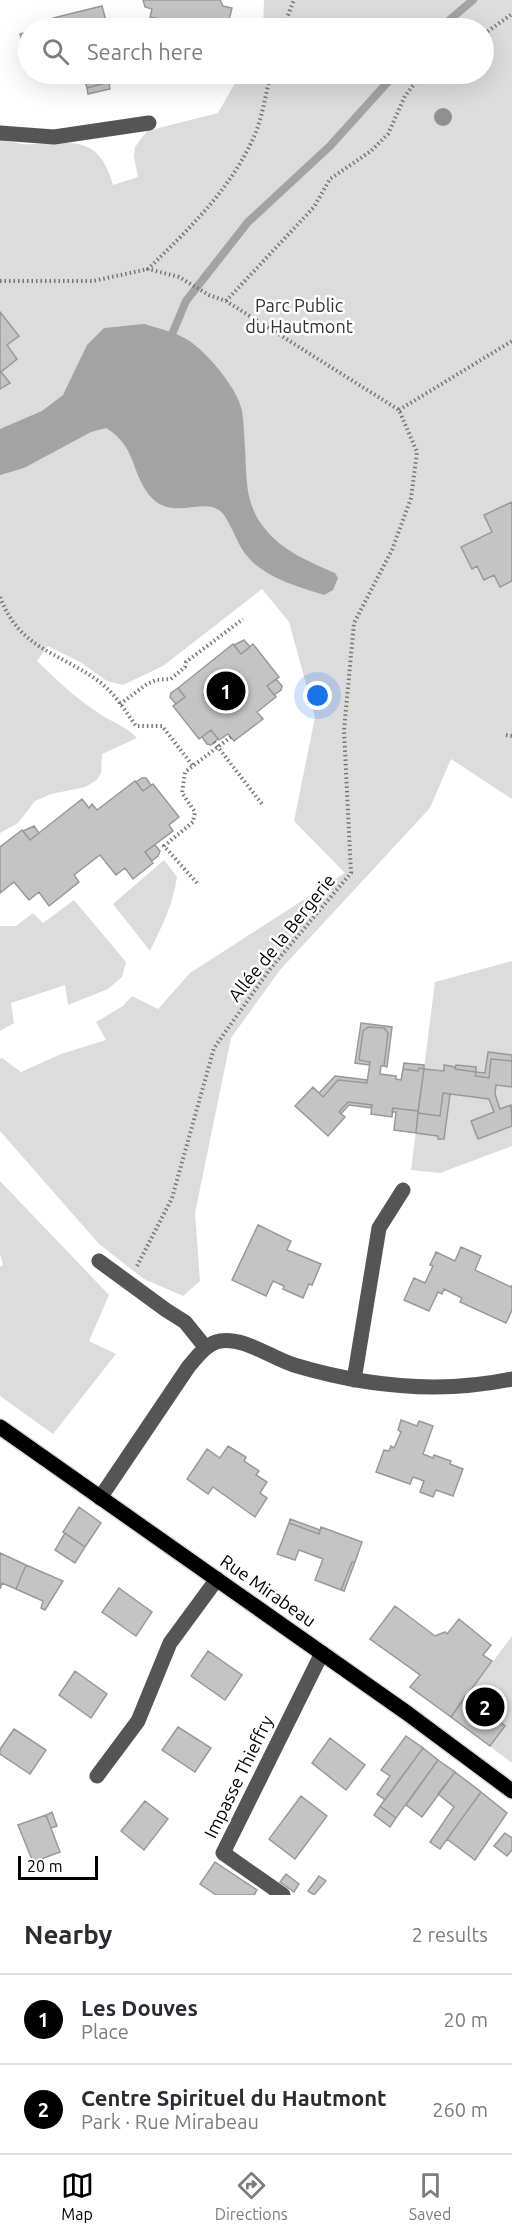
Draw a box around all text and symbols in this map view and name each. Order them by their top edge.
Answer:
search box [18,18,494,84]
icon: search [39,35,72,68]
text: Search here [87,39,203,64]
park label: Parc Public du Hautmont [245,295,353,336]
pin: 1 [206,668,246,714]
your location [303,681,332,710]
street label: Allée de la Bergerie [224,870,339,1005]
street label: Rue Mirabeau [217,1550,320,1630]
pin: 2 [466,1684,504,1730]
street label: Impasse Thieffry [200,1712,277,1841]
scale bar [18,1853,98,1880]
text: 20 m [27,1857,63,1875]
text: Nearby [24,1920,112,1949]
text: 2 results [412,1923,488,1946]
text: Les Douves [81,1995,198,2020]
text: 1 [38,2008,49,2031]
text: 20 m [444,2008,488,2031]
text: Place [81,2020,129,2043]
text: Centre Spirituel du Hautmont [81,2085,387,2110]
text: 2 [38,2098,49,2121]
text: 260 m [432,2098,488,2121]
text: Park · Rue Mirabeau [81,2110,259,2133]
tab: Map [61,2169,94,2223]
tab: Directions [215,2169,288,2223]
tab: Saved [409,2169,451,2223]

